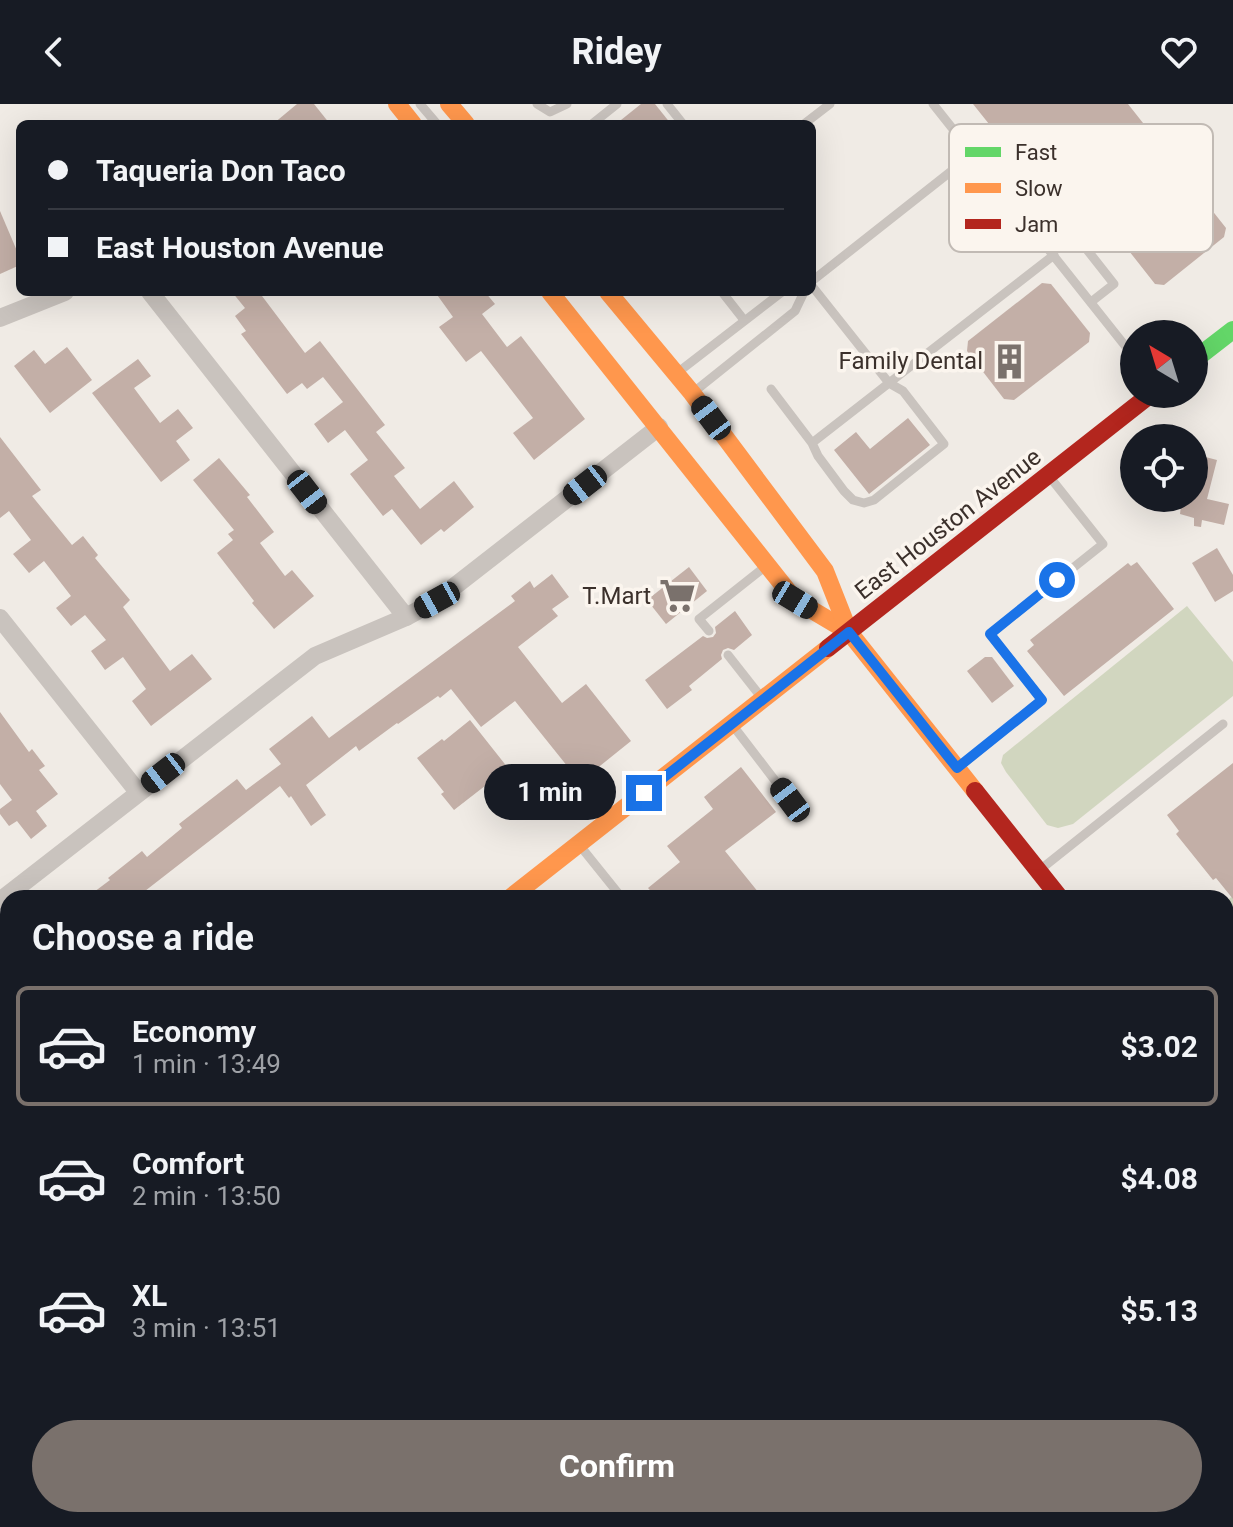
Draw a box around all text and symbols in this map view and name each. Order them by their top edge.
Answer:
icon: back [32,30,76,74]
icon: heart [1157,30,1201,74]
text: Ridey [571,31,662,73]
legend [949,124,1213,252]
text: Fast [1015,140,1057,165]
text: Taqueria Don Taco [96,153,346,188]
text: Slow [1015,176,1063,201]
text: Jam [1015,212,1058,237]
text: East Houston Avenue [96,230,384,265]
north arrow [1120,320,1208,408]
map controls [1120,320,1208,512]
building icon: Family Dental [990,342,1028,380]
place label: Family Dental [839,347,983,375]
car [687,392,735,444]
button: locate [1120,424,1208,512]
street label: East Houston Avenue [849,443,1047,605]
car [559,461,611,509]
car [283,466,331,518]
route start [1039,562,1075,598]
supermarket icon: T.Mart [658,577,696,615]
car [768,577,822,623]
car [410,578,464,622]
place label: T.Mart [582,582,651,610]
car [137,749,189,797]
callout: 1 min [484,765,616,821]
car [766,774,814,826]
route end [626,775,662,811]
text: 1 min [517,777,583,807]
text: Choose a ride [32,917,254,959]
icon: car [36,1010,108,1082]
text: Economy [132,1014,256,1049]
text: $3.02 [1120,1029,1198,1064]
text: 1 min · 13:49 [132,1049,281,1079]
icon: car [36,1142,108,1214]
text: Comfort [132,1146,244,1181]
text: $4.08 [1120,1161,1198,1196]
text: 2 min · 13:50 [132,1181,281,1211]
icon: car [36,1274,108,1346]
text: XL [132,1278,167,1313]
text: $5.13 [1120,1293,1198,1328]
text: 3 min · 13:51 [132,1313,281,1343]
button: Confirm [32,1420,1202,1512]

